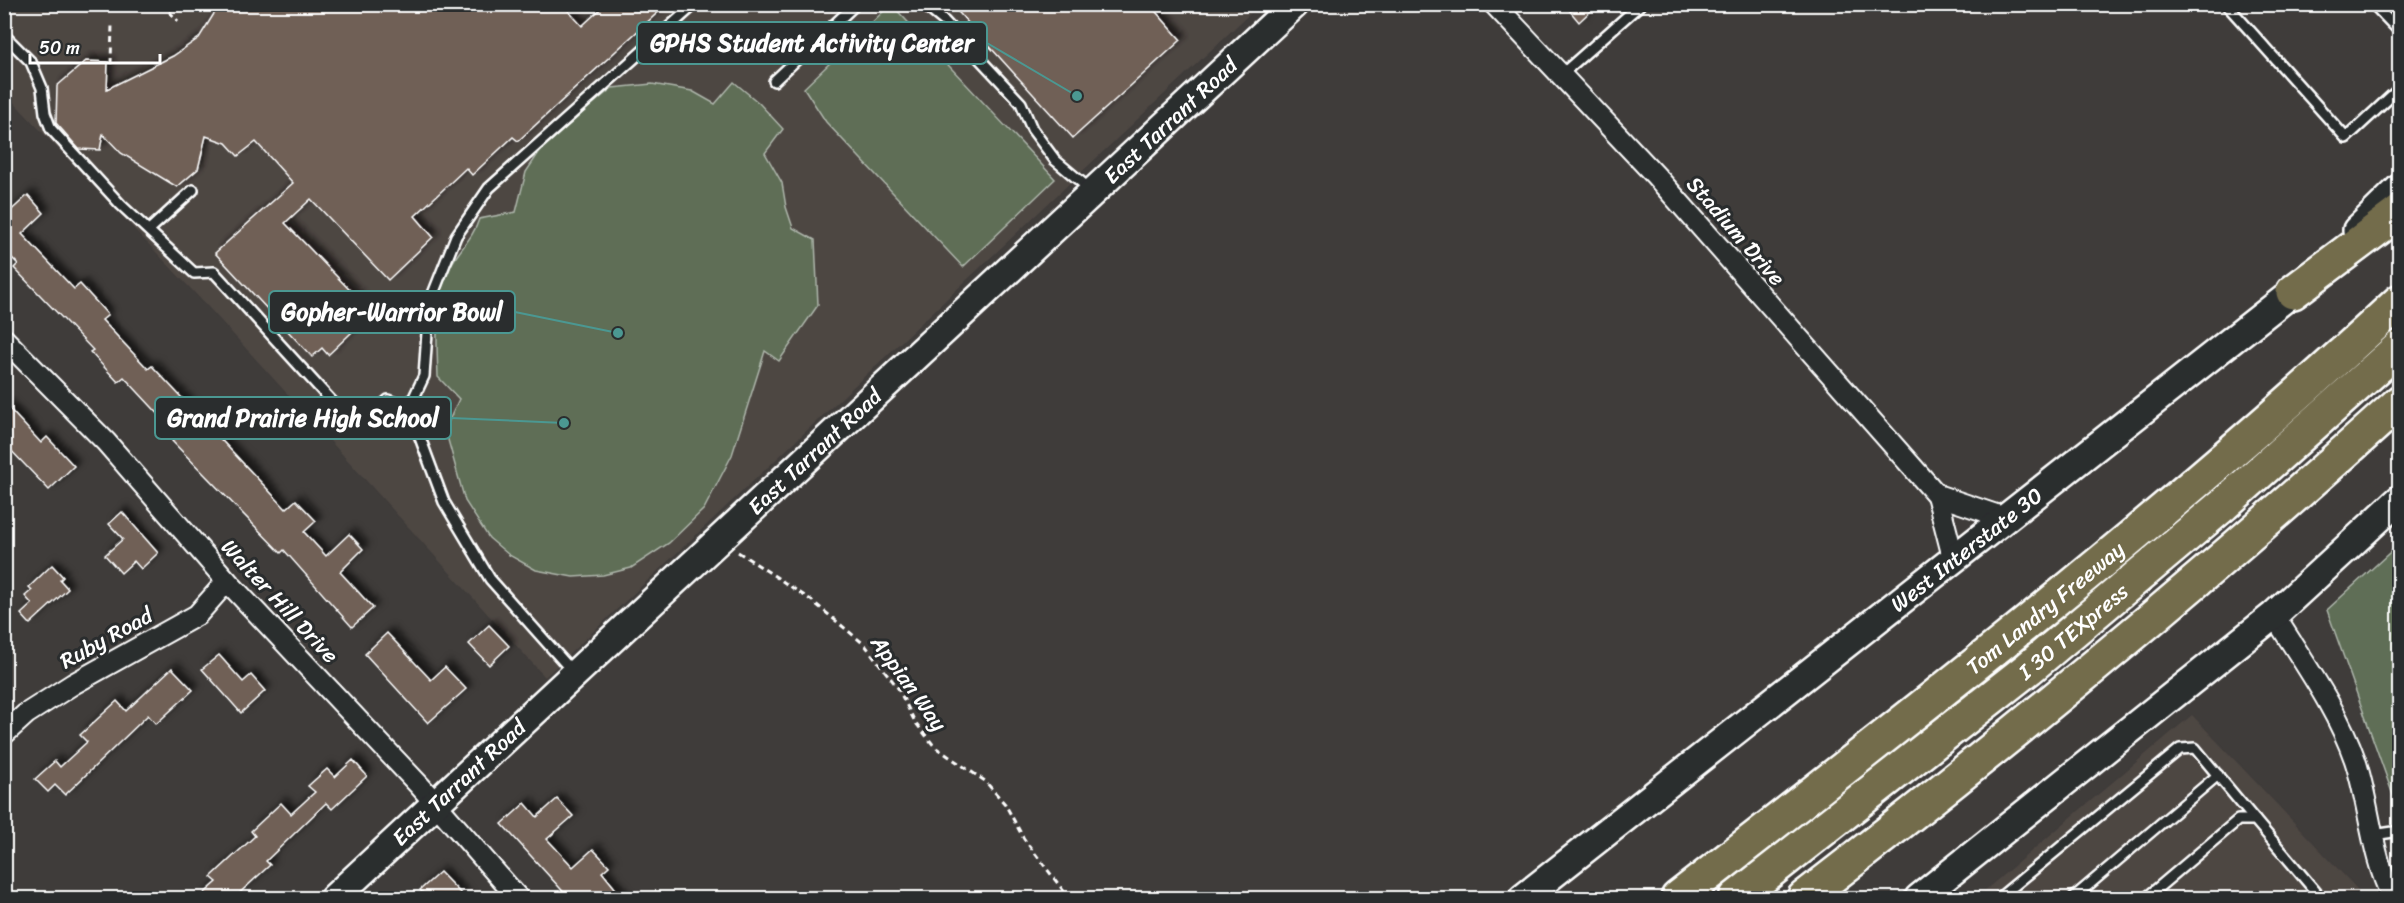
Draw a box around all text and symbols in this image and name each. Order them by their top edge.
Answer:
callout: GPHS Student Activity Center [637,22,987,64]
text: GPHS Student Activity Center [650,22,976,64]
scale bar [30,27,160,65]
text: 50 m [39,32,80,64]
street label: East Tarrant Road [1094,46,1248,193]
street label: Stadium Drive [1677,167,1795,295]
callout: Gopher-Warrior Bowl [269,291,515,333]
text: Gopher-Warrior Bowl [281,291,504,333]
street label: East Tarrant Road [738,377,892,524]
callout: Grand Prairie High School [155,397,451,439]
text: Grand Prairie High School [167,397,440,439]
street label: West Interstate 30 [1881,476,2051,622]
street label: Walter Hill Drive [211,529,349,673]
street label: Tom Landry Freeway [1957,530,2134,685]
street label: I 30 TEXpress [2008,572,2138,690]
street label: Ruby Road [52,596,161,680]
street label: Appian Way [860,625,958,740]
street label: East Tarrant Road [382,708,536,855]

